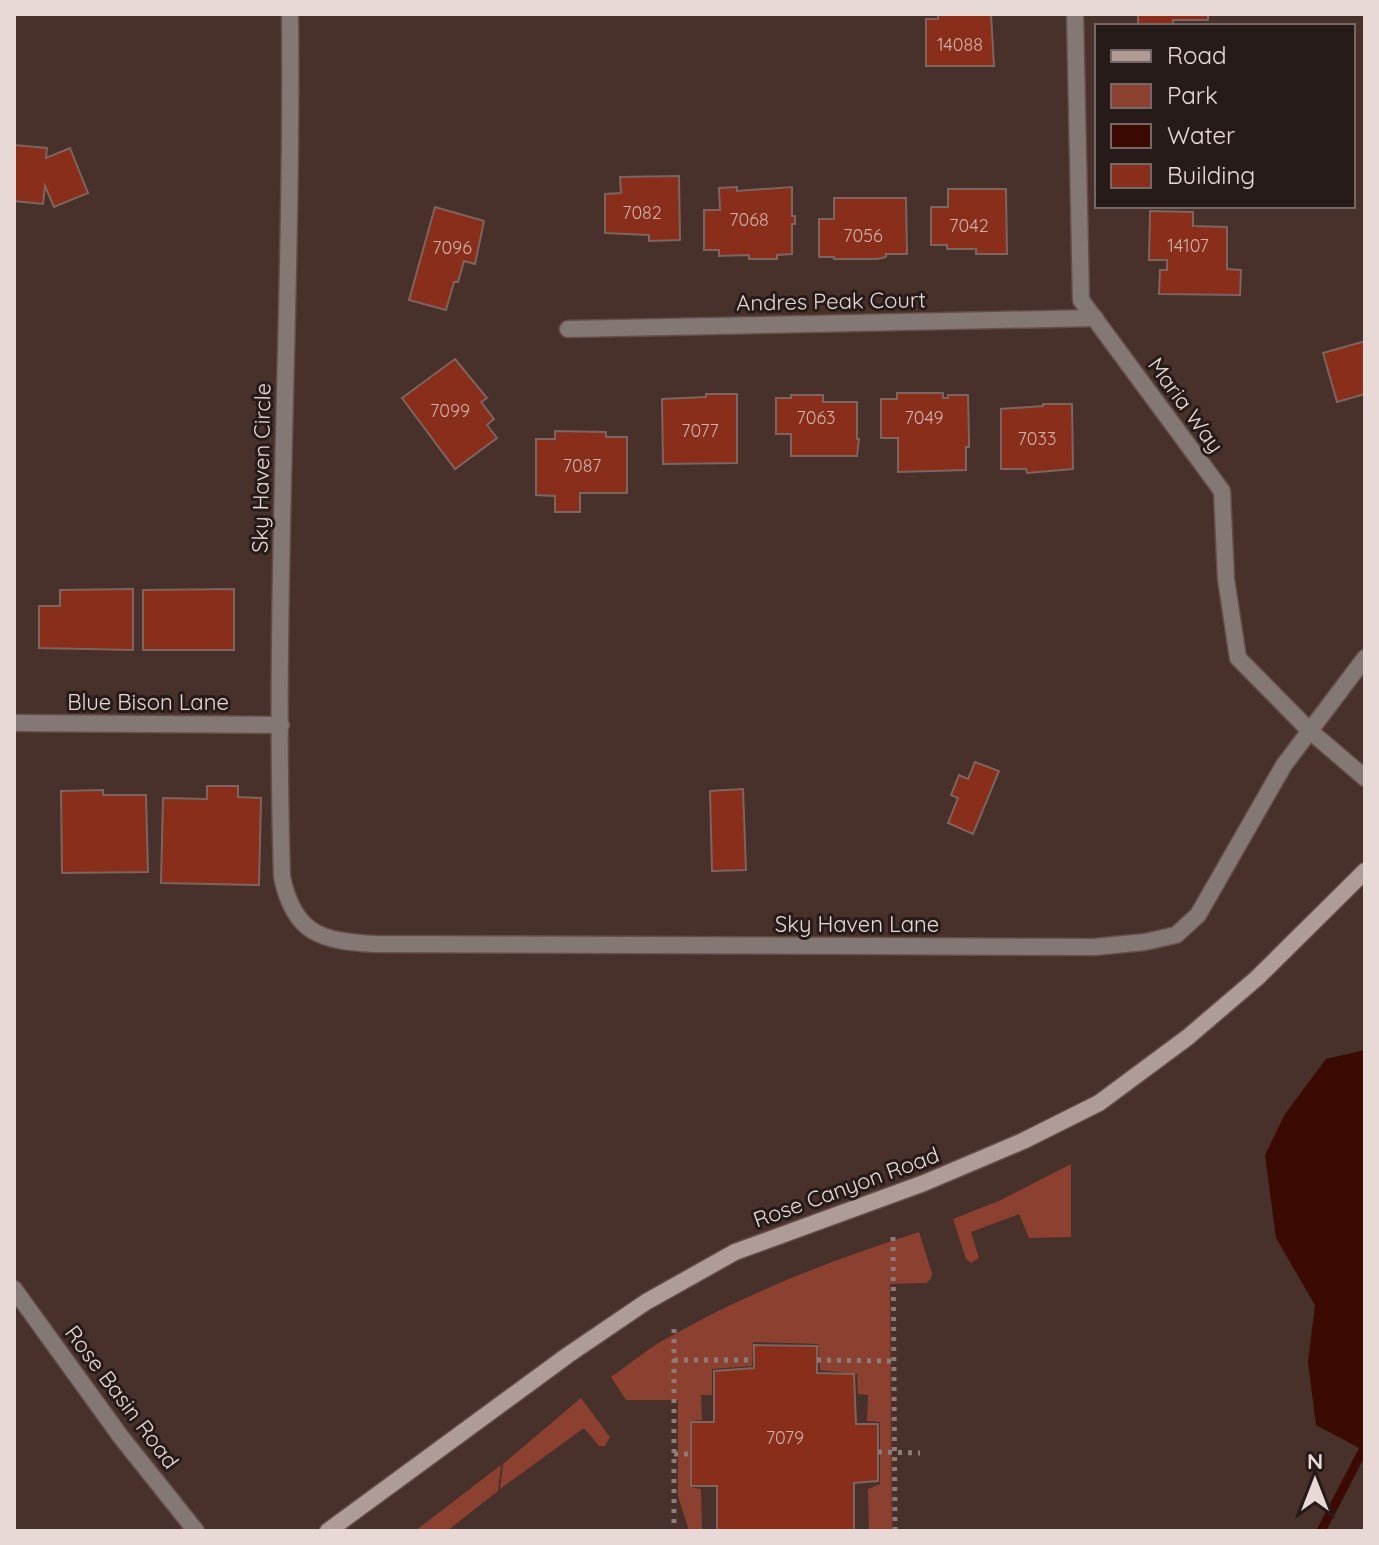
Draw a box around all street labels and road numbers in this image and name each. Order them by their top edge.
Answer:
street label: Andres Peak Court [736,285,926,317]
street label: Maria Way [1142,352,1230,458]
street label: Sky Haven Circle [246,383,276,553]
street label: Blue Bison Lane [67,688,229,716]
street label: Sky Haven Lane [775,910,939,938]
street label: Rose Canyon Road [749,1140,943,1234]
street label: Rose Basin Road [59,1320,185,1474]

